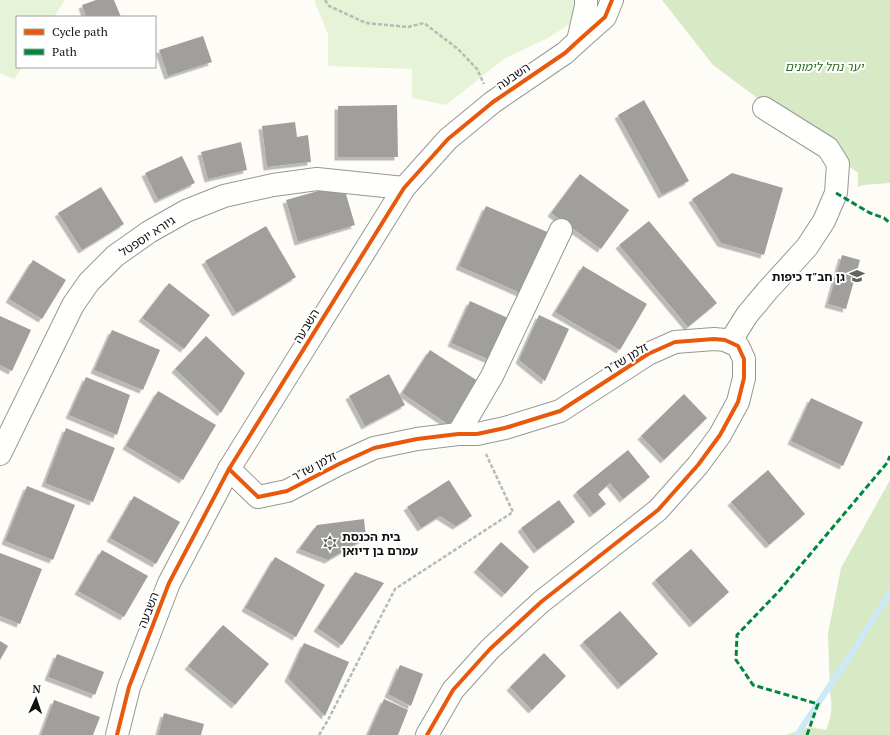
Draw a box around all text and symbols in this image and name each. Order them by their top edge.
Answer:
legend [16,16,156,68]
text: Cycle path [52,24,108,39]
text: Path [52,44,77,59]
street label: השבעה [493,59,533,93]
park label: יער נחל לימונים [785,59,865,74]
street label: גיורא יוספטל [116,212,178,260]
school or university icon: גן חב"ד כיפות [848,267,866,285]
place label: גן חב"ד כיפות [772,269,845,284]
street label: השבעה [290,306,322,346]
street label: זלמן שז"ר [601,339,651,377]
street label: זלמן שז"ר [289,448,339,484]
place label: בית הכנסת עמרם בן דיואן [342,529,418,558]
synagogue icon: בית הכנסת עמרם בן דיואן [321,534,339,552]
street label: השבעה [134,590,162,630]
north arrow [16,679,56,719]
text: N [32,682,42,696]

